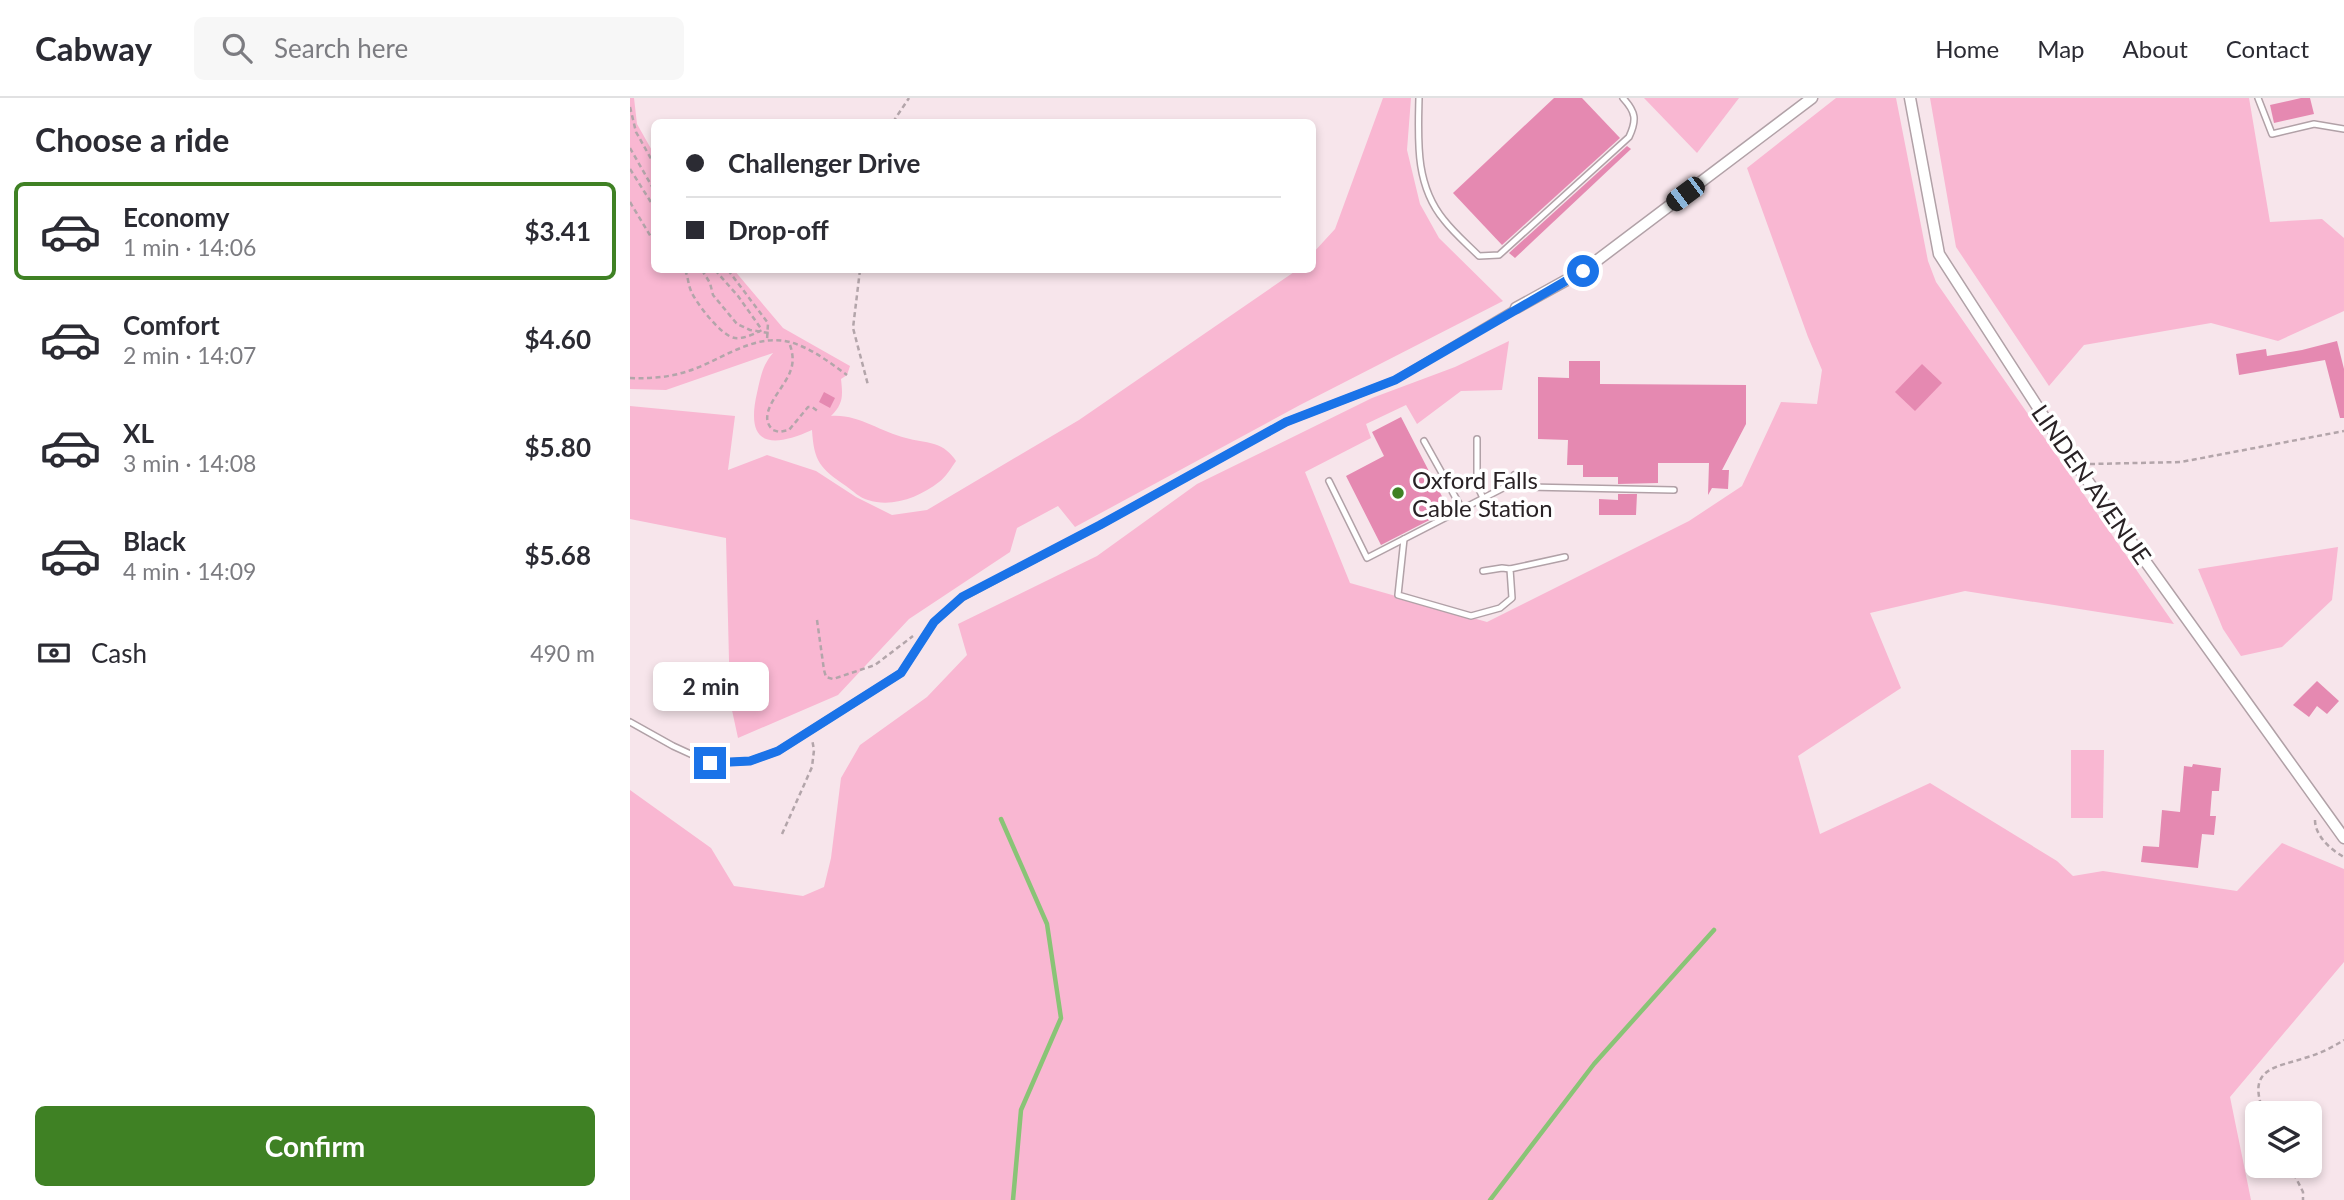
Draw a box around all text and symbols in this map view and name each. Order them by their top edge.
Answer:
search box [194,17,684,80]
text: Cabway [35,28,152,68]
icon: search [218,29,256,67]
text: Search here [274,32,408,64]
text: Home [1935,34,1999,63]
text: Map [2037,34,2085,63]
text: About [2123,34,2188,63]
text: Contact [2226,34,2309,63]
text: Choose a ride [35,120,229,159]
text: Challenger Drive [728,147,920,179]
car [1662,173,1709,215]
icon: car [39,200,102,263]
text: Economy [123,201,229,233]
text: Drop-off [728,214,829,246]
text: $3.41 [525,215,591,247]
text: 1 min · 14:06 [123,233,256,261]
route start [1567,255,1599,287]
icon: car [39,308,102,371]
text: Comfort [123,309,220,341]
text: $4.60 [525,323,591,355]
text: 2 min · 14:07 [123,341,256,369]
street label: LINDEN AVENUE [2026,399,2158,569]
icon: car [39,416,102,479]
text: XL [123,417,154,449]
text: $5.80 [525,431,591,463]
text: 3 min · 14:08 [123,449,256,477]
place label: Oxford Falls Cable Station [1412,465,1553,522]
marker: Oxford Falls Cable Station [1390,485,1406,501]
icon: car [39,524,102,587]
text: Black [123,525,186,557]
text: $5.68 [525,539,591,571]
text: 4 min · 14:09 [123,557,256,585]
icon: cash [35,634,73,672]
text: Cash [91,637,147,669]
text: 490 m [530,639,595,667]
callout: 2 min [652,662,768,710]
text: 2 min [682,672,740,700]
route end [694,747,726,779]
map controls [2245,1101,2322,1178]
button: layers [2245,1101,2322,1178]
button: Confirm [35,1106,595,1186]

